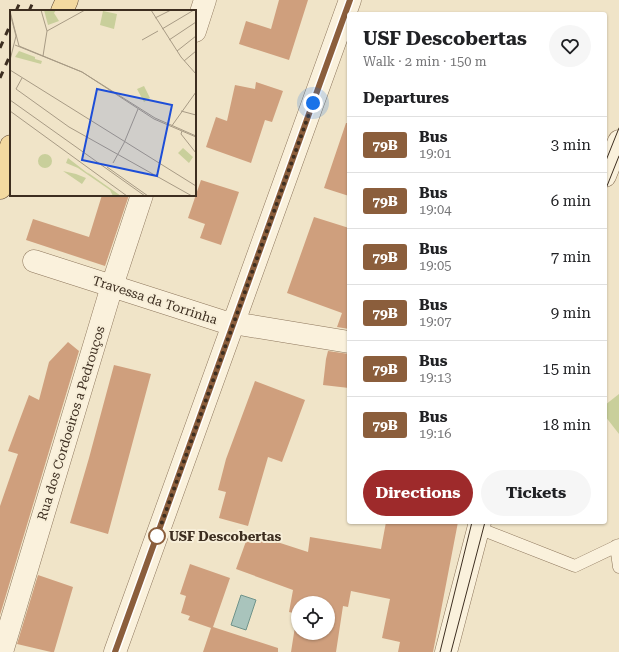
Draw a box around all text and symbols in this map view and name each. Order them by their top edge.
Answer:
inset map [10,10,196,196]
button: heart [549,25,591,67]
text: USF Descobertas [363,27,527,50]
text: Walk · 2 min · 150 m [363,54,487,69]
text: Departures [363,89,449,107]
your location [303,93,323,113]
text: Bus [419,128,447,146]
text: 3 min [551,136,591,154]
text: 79B [372,137,398,153]
text: 19:01 [419,146,451,161]
text: Bus [419,184,447,202]
text: 6 min [551,192,591,210]
text: 79B [372,193,398,209]
text: 19:04 [419,202,451,217]
text: Bus [419,240,447,258]
text: 7 min [551,248,591,266]
text: 79B [372,249,398,265]
text: 19:05 [419,258,451,273]
street label: Travessa da Torrinha [91,273,219,327]
text: Bus [419,296,447,314]
text: 9 min [551,304,591,322]
text: 79B [372,305,398,321]
text: 19:07 [419,314,451,329]
street label: Rua dos Cordoeiros a Pedrouços [34,324,108,522]
text: Bus [419,352,447,370]
text: 15 min [542,360,591,378]
text: 79B [372,361,398,377]
text: 19:13 [419,370,451,385]
text: Bus [419,408,447,426]
text: 18 min [542,416,591,434]
text: 79B [372,417,398,433]
text: 19:16 [419,426,451,441]
button: Directions [363,470,473,516]
button: Tickets [481,470,591,516]
marker: USF Descobertas [148,527,166,545]
place label: USF Descobertas [169,529,281,544]
map controls [291,596,335,640]
button: locate [291,596,335,640]

